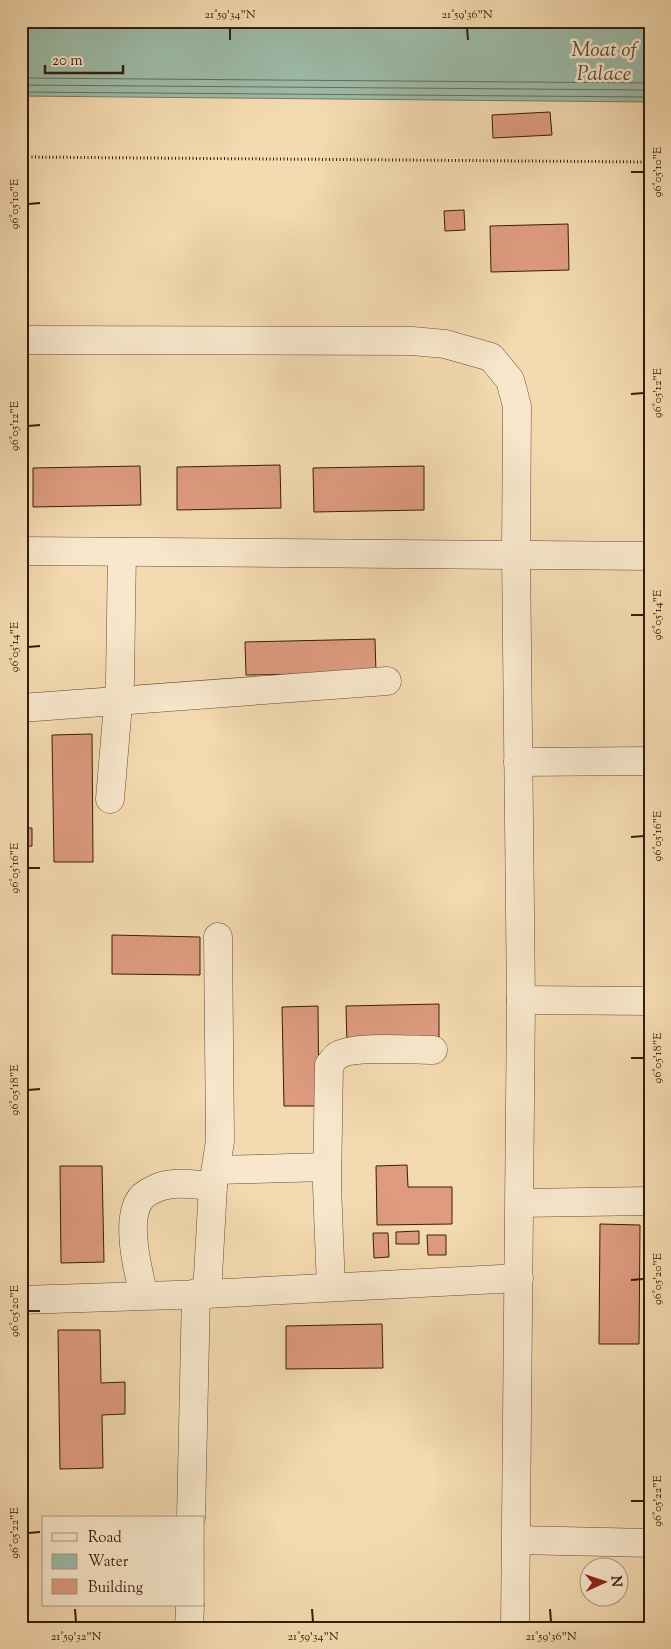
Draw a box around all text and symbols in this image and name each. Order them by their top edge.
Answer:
text: 21°59'34"N [204,6,256,24]
text: 21°59'36"N [442,6,493,24]
water label: Moat of Palace [571,36,640,90]
scale bar [45,42,122,74]
text: 20 m [52,51,83,72]
text: 96°05'10"E [649,146,667,197]
text: 96°05'10"E [6,178,24,229]
text: 96°05'12"E [649,367,667,418]
text: 96°05'12"E [6,400,24,451]
text: 96°05'14"E [649,589,667,640]
text: 96°05'14"E [6,621,24,672]
text: 96°05'16"E [649,810,667,861]
text: 96°05'16"E [6,842,24,893]
text: 96°05'18"E [649,1032,667,1083]
text: 96°05'18"E [6,1064,24,1115]
text: 96°05'20"E [649,1252,667,1305]
text: 96°05'20"E [6,1284,24,1337]
text: 96°05'22"E [649,1474,667,1527]
text: 96°05'22"E [6,1506,24,1559]
legend [42,1516,205,1606]
text: Road [88,1528,122,1549]
text: Water [88,1552,129,1573]
north arrow [578,1556,628,1606]
text: N [605,1575,625,1588]
text: Building [88,1578,143,1599]
text: 21°59'32"N [51,1628,102,1646]
text: 21°59'34"N [287,1628,339,1646]
text: 21°59'36"N [526,1628,577,1646]

